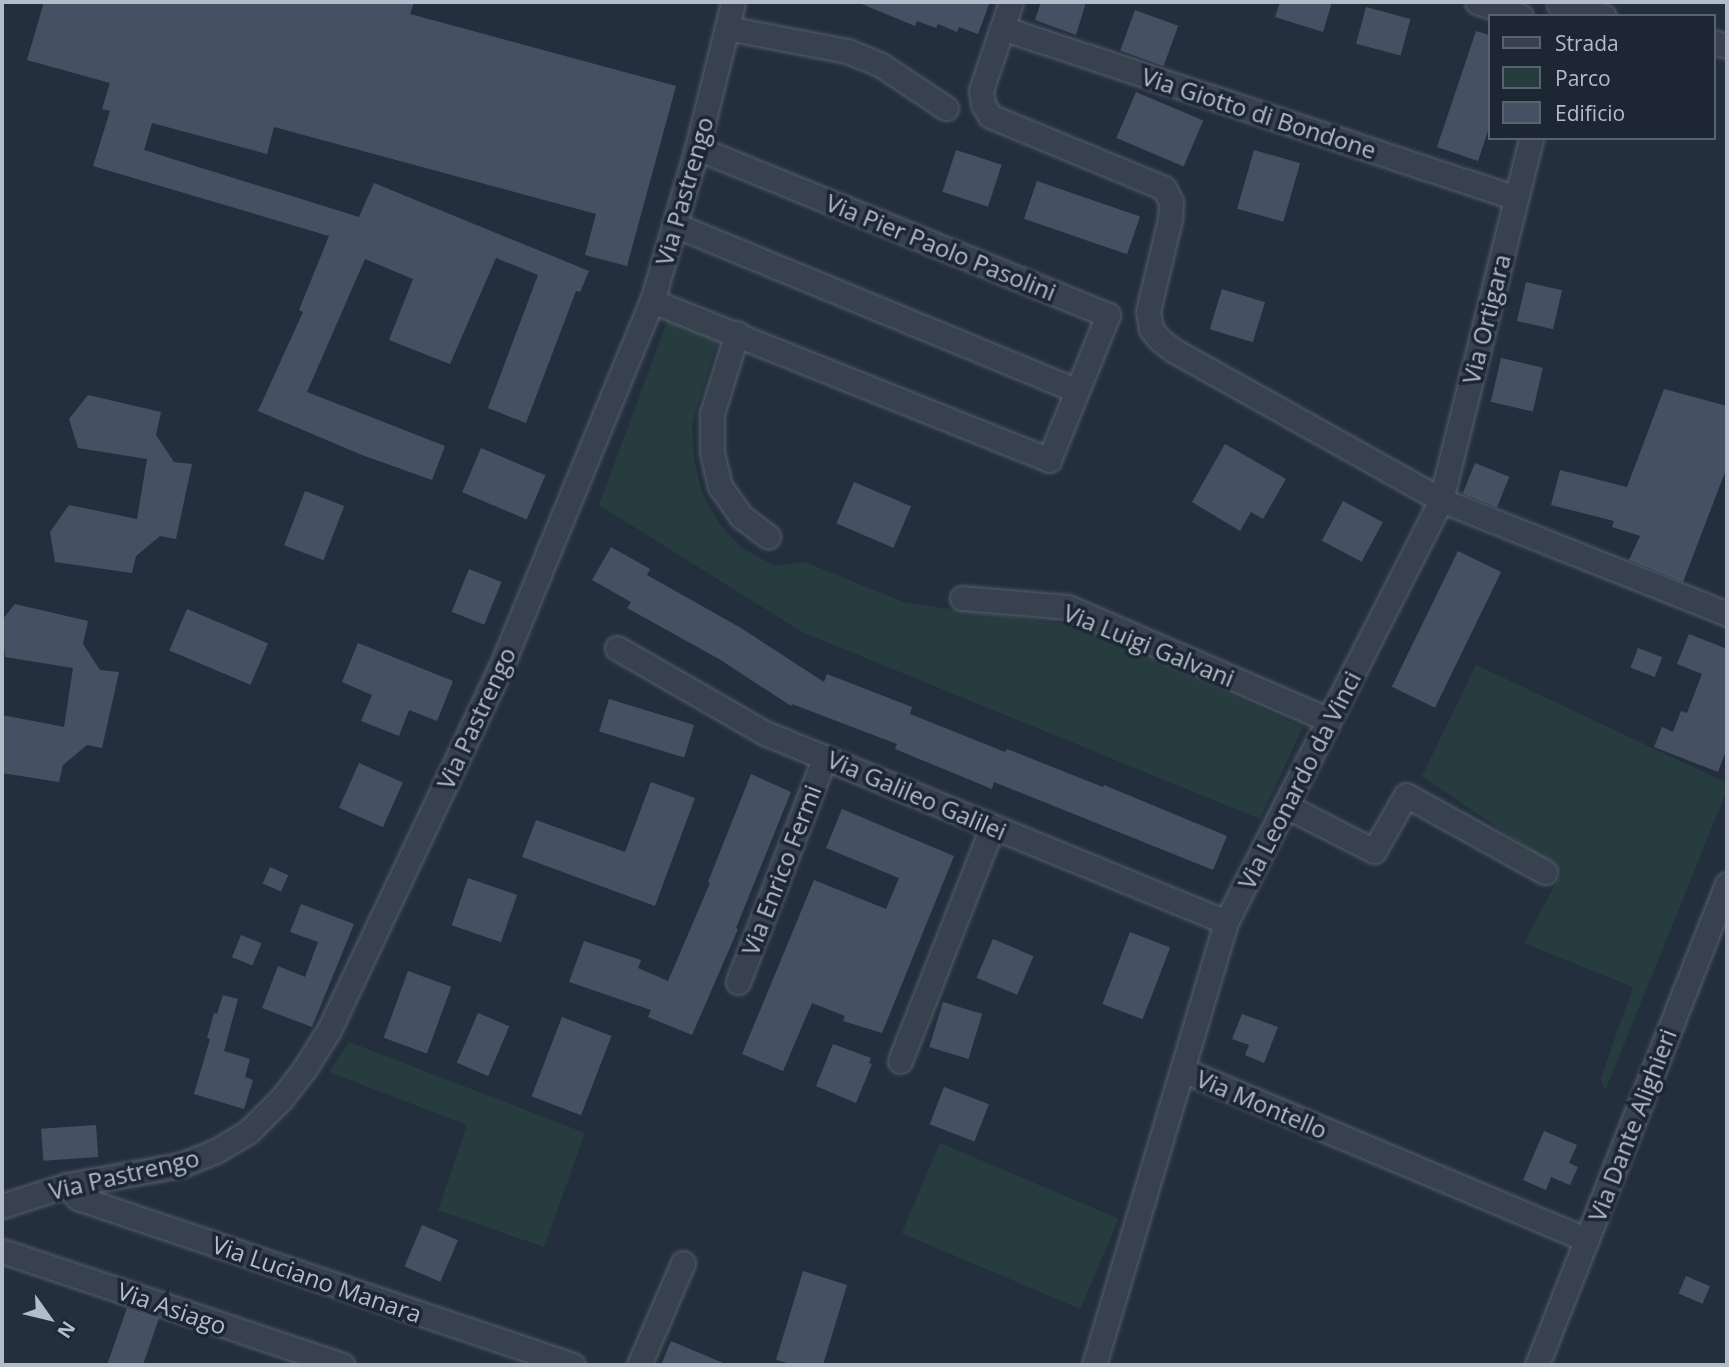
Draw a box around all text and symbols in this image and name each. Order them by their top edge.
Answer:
legend [1488,14,1715,140]
text: Strada [1555,29,1619,57]
street label: Via Giotto di Bondone [1138,62,1380,164]
text: Parco [1555,64,1611,92]
text: Edificio [1555,99,1625,127]
street label: Via Pastrengo [649,113,719,269]
street label: Via Pier Paolo Pasolini [822,188,1060,306]
street label: Via Ortigara [1456,251,1516,387]
street label: Via Luigi Galvani [1059,598,1239,692]
street label: Via Pastrengo [431,643,521,793]
street label: Via Leonardo da Vinci [1232,666,1366,894]
street label: Via Galileo Galilei [823,744,1011,846]
street label: Via Enrico Fermi [735,781,827,959]
street label: Via Dante Alighieri [1582,1025,1682,1225]
street label: Via Montello [1192,1064,1332,1144]
street label: Via Pastrengo [46,1143,202,1205]
street label: Via Luciano Manara [209,1230,425,1328]
street label: Via Asiago [114,1276,230,1340]
north arrow [14,1283,84,1353]
text: N [51,1316,82,1343]

